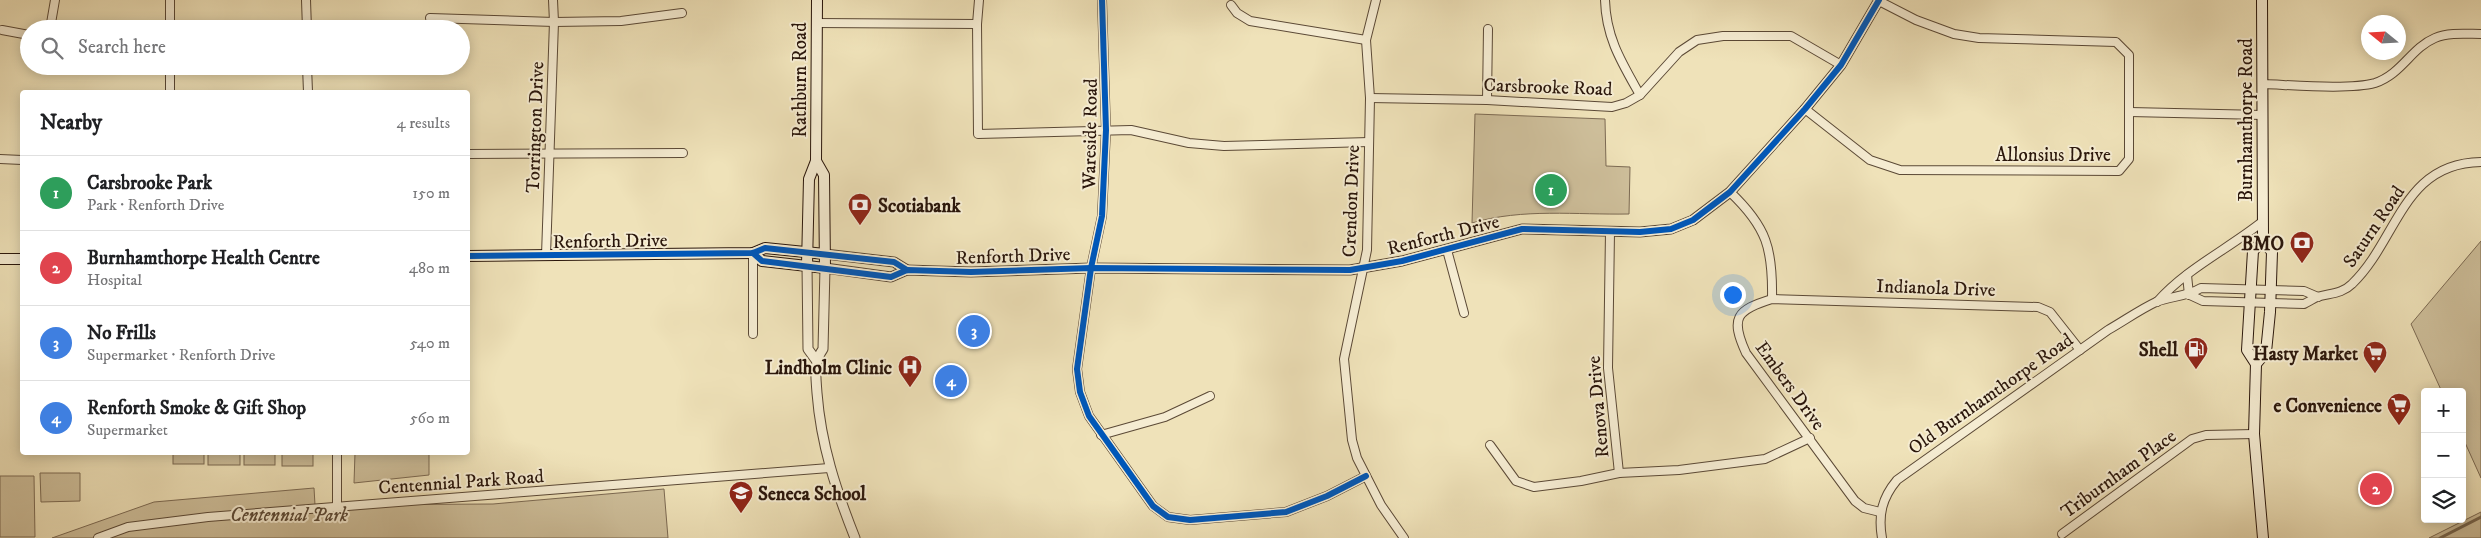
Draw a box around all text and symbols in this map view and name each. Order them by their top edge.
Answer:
north arrow [2361,15,2406,60]
search box [20,20,470,75]
street label: Rathburn Road [789,22,812,138]
icon: search [38,34,66,62]
text: Search here [78,36,166,59]
street label: Burnhamthorpe Road [2235,38,2258,202]
street label: Torrington Drive [522,61,549,193]
street label: Carsbrooke Road [1483,74,1613,101]
street label: Wareside Road [1078,78,1103,191]
text: Nearby [40,110,102,136]
text: 4 results [397,113,450,133]
street label: Crendon Drive [1338,144,1365,258]
street label: Allonsius Drive [1995,144,2111,167]
pin: 1 [1535,171,1567,209]
text: Carsbrooke Park [87,172,212,195]
street label: Saturn Road [2339,181,2410,272]
text: 1 [53,183,59,203]
text: 150 m [412,183,450,203]
bank icon: Scotiabank [847,192,873,226]
text: Park · Renforth Drive [87,195,224,215]
place label: Scotiabank [878,195,961,218]
street label: Renforth Drive [1385,210,1502,261]
street label: Renforth Drive [552,229,668,254]
bank icon: BMO [2289,230,2315,264]
place label: BMO [2241,233,2284,256]
street label: Renforth Drive [955,243,1071,270]
text: Burnhamthorpe Health Centre [87,247,320,270]
text: 2 [52,258,60,278]
text: 480 m [409,258,450,278]
text: Hospital [87,270,142,290]
street label: Indianola Drive [1876,275,1996,302]
your location [1720,282,1746,308]
pin: 3 [958,312,990,350]
text: No Frills [87,322,156,345]
street label: Old Burnhamthorpe Road [1904,328,2078,460]
text: 3 [53,333,59,353]
text: 540 m [410,333,450,353]
fuel station icon: Shell [2183,336,2209,370]
street label: Embers Drive [1750,337,1830,435]
place label: Shell [2139,339,2178,362]
supermarket icon: Hasty Market [2362,340,2388,374]
place label: Hasty Market [2253,343,2359,366]
text: Supermarket · Renforth Drive [87,345,276,365]
hospital icon: Lindholm Clinic [897,354,923,388]
street label: Renova Drive [1583,355,1614,459]
place label: Lindholm Clinic [765,357,892,380]
pin: 4 [935,362,967,400]
map controls [2421,388,2466,523]
button: + [2421,388,2466,433]
supermarket icon: e Convenience [2386,392,2412,426]
place label: e Convenience [2274,395,2382,418]
text: Renforth Smoke & Gift Shop [87,397,306,420]
text: 4 [51,408,61,428]
text: 560 m [410,408,450,428]
text: Supermarket [87,420,168,440]
street label: Triburnham Place [2057,425,2181,524]
button: − [2421,433,2466,478]
street label: Centennial Park Road [378,465,545,500]
pin: 2 [2360,470,2392,508]
button: layers [2421,478,2466,523]
school or university icon: Seneca School [728,480,754,514]
place label: Seneca School [758,483,866,506]
park label: Centennial Park [230,504,348,527]

